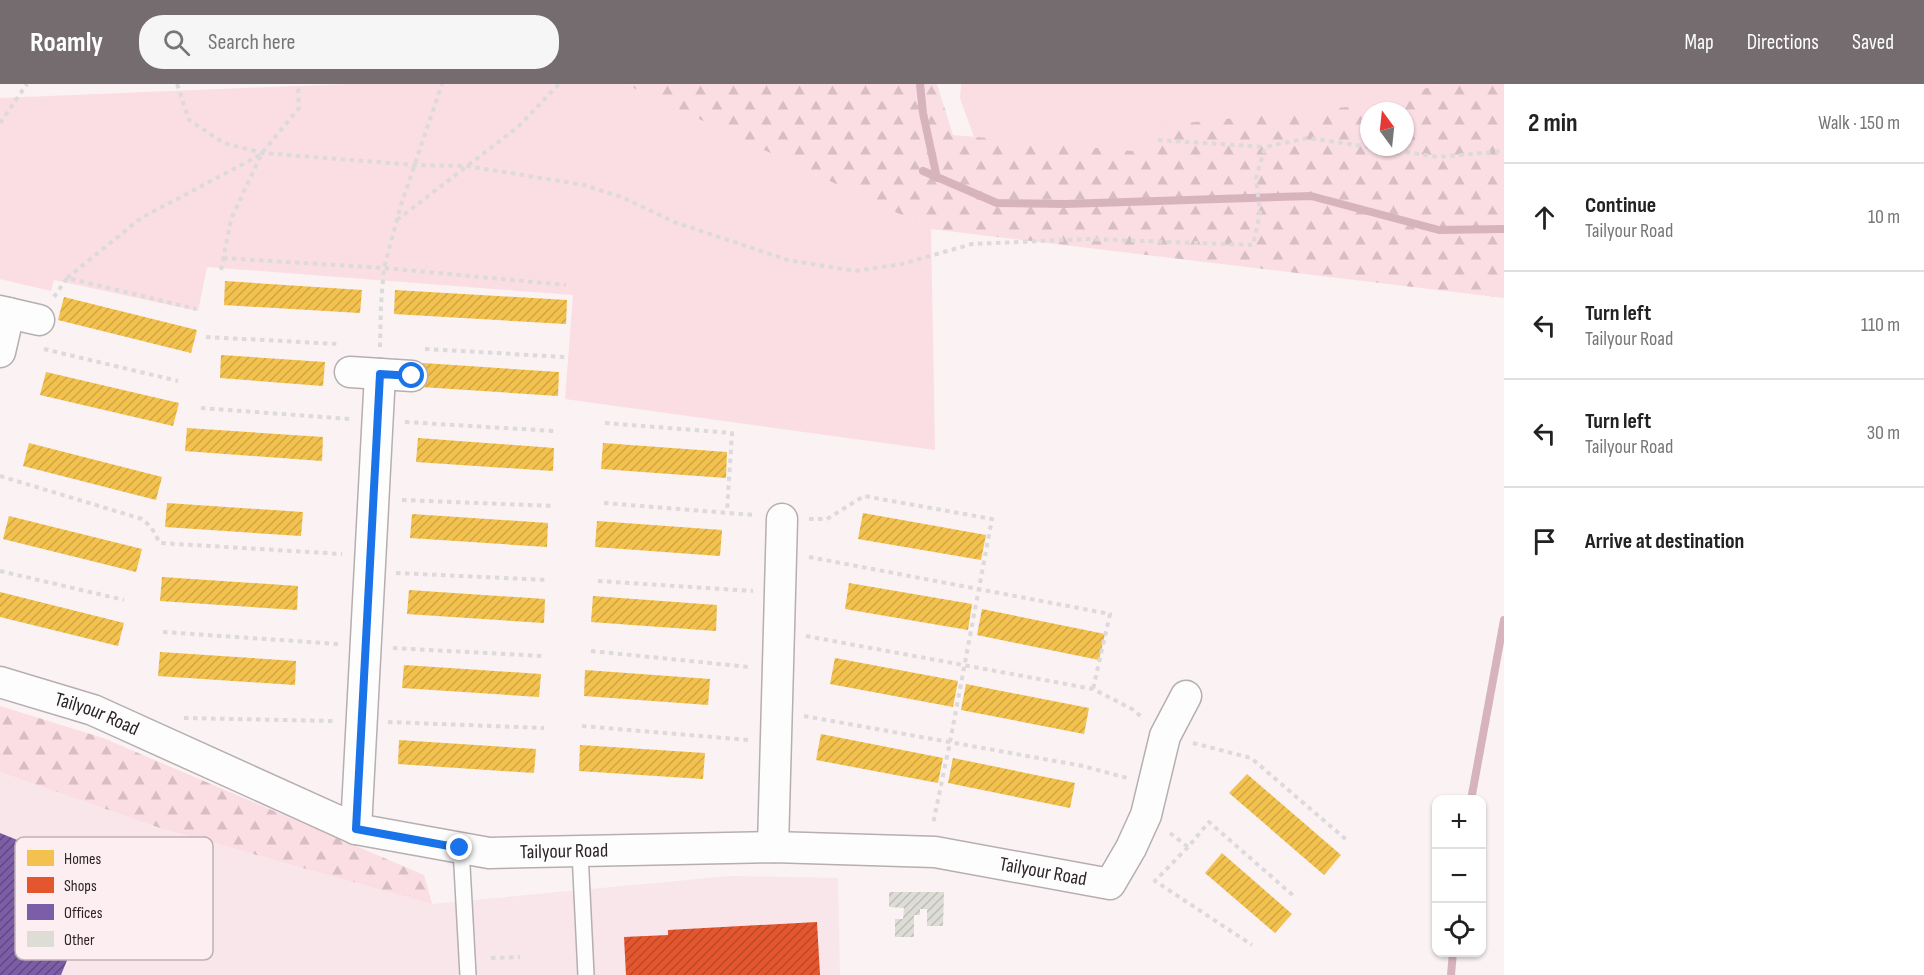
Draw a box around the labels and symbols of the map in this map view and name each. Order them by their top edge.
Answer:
north arrow [1360,102,1414,156]
route start [398,362,424,388]
street label: Tailyour Road [52,687,143,741]
route end [446,834,472,860]
legend [15,837,213,960]
street label: Tailyour Road [520,838,609,864]
text: Homes [64,850,101,869]
street label: Tailyour Road [997,852,1089,892]
text: Shops [64,877,97,896]
text: Offices [64,904,103,923]
text: Other [64,931,95,950]

